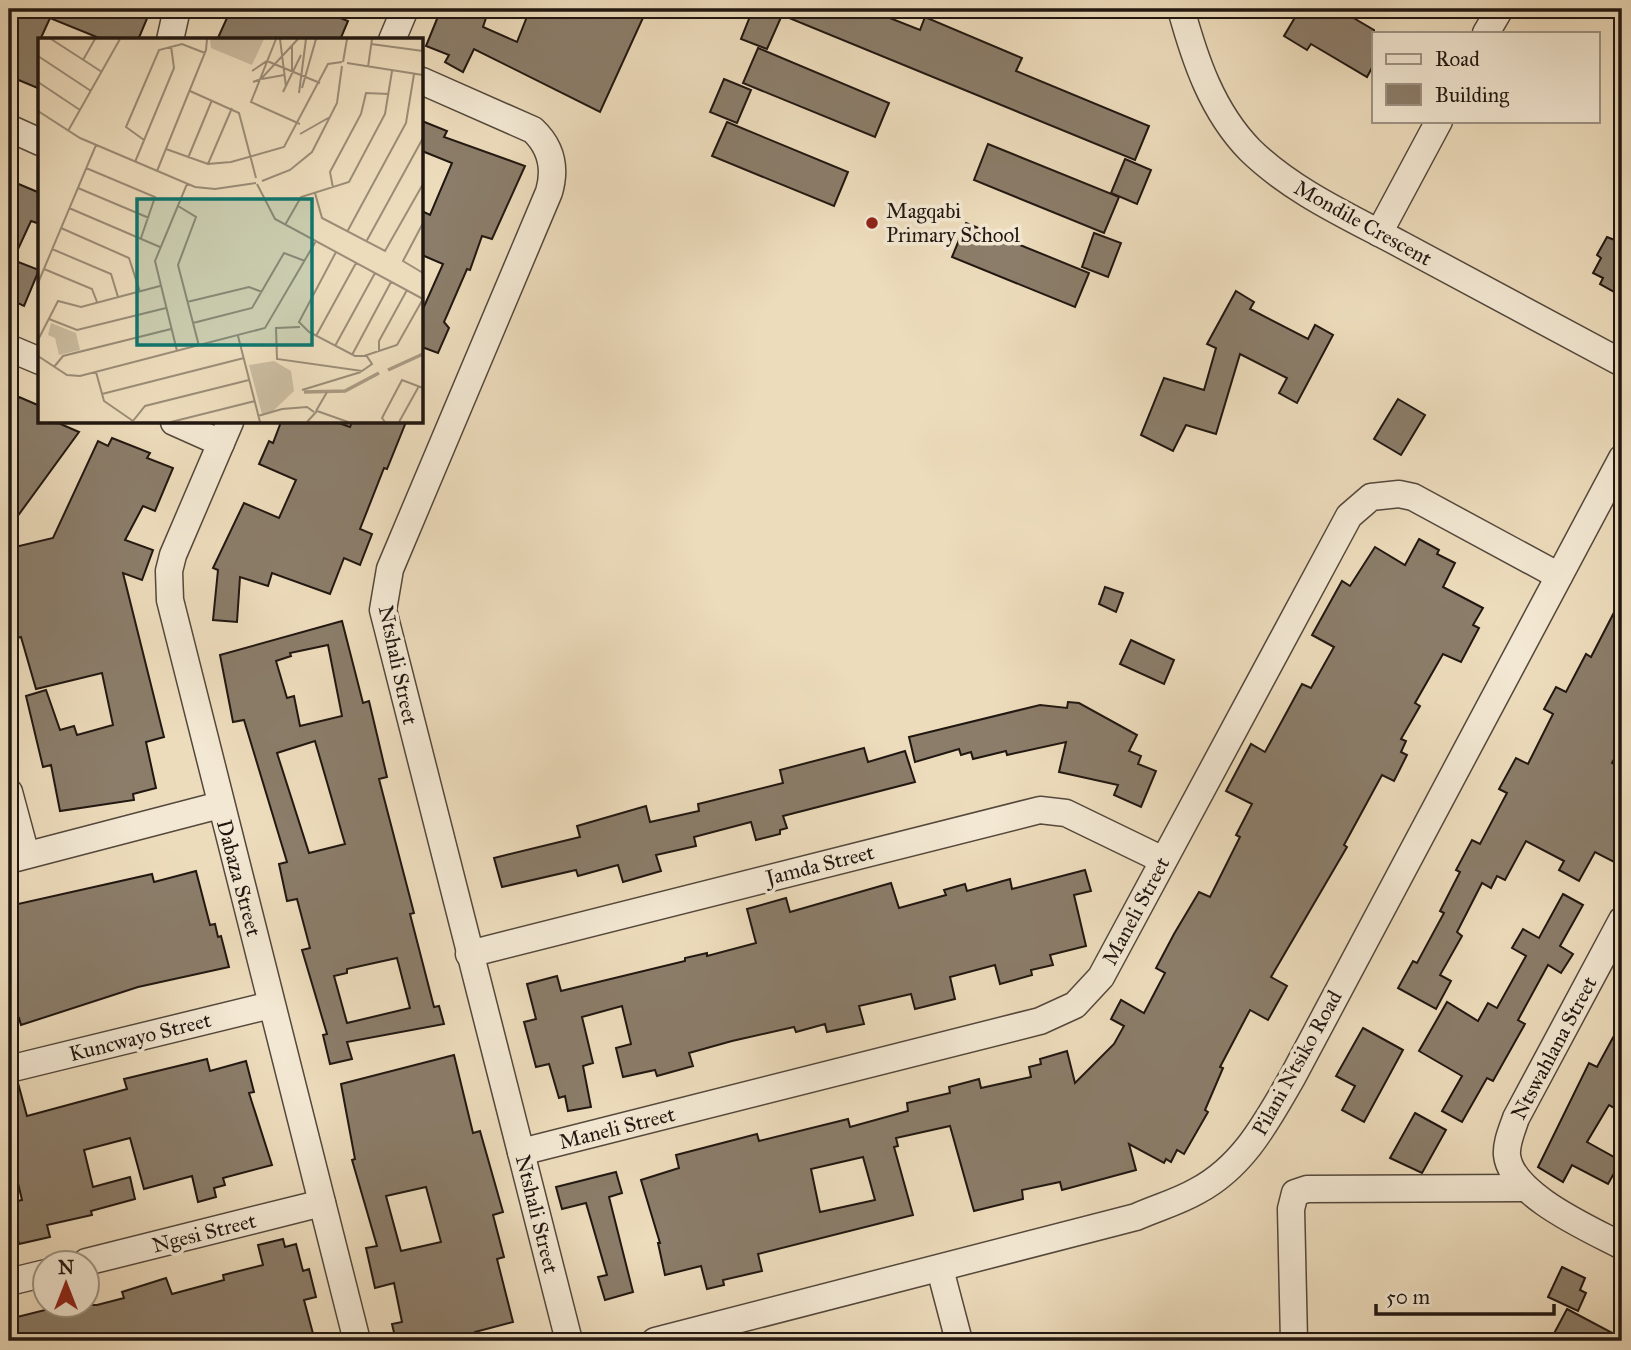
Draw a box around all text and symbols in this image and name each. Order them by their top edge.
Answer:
legend [1372,32,1600,122]
inset map [38,38,424,424]
text: Road [1435,46,1480,72]
text: Building [1435,82,1509,108]
street label: Mondile Crescent [1290,174,1437,272]
place label: Magqabi Primary School [886,198,1020,248]
marker: Magqabi Primary School [864,215,880,231]
street label: Ntshali Street [373,603,423,728]
street label: Dabaza Street [211,817,267,940]
street label: Jamda Street [761,839,877,891]
street label: Maneli Street [1097,852,1176,970]
street label: Ntswahlana Street [1505,972,1603,1124]
street label: Pilani Ntsiko Road [1246,986,1348,1140]
street label: Kuncwayo Street [66,1007,214,1067]
street label: Maneli Street [556,1101,678,1155]
street label: Ntshali Street [510,1152,564,1276]
street label: Ngesi Street [149,1207,259,1258]
north arrow [32,1248,102,1318]
text: N [58,1256,74,1279]
scale bar [1376,1273,1554,1317]
text: 50 m [1386,1284,1431,1310]

